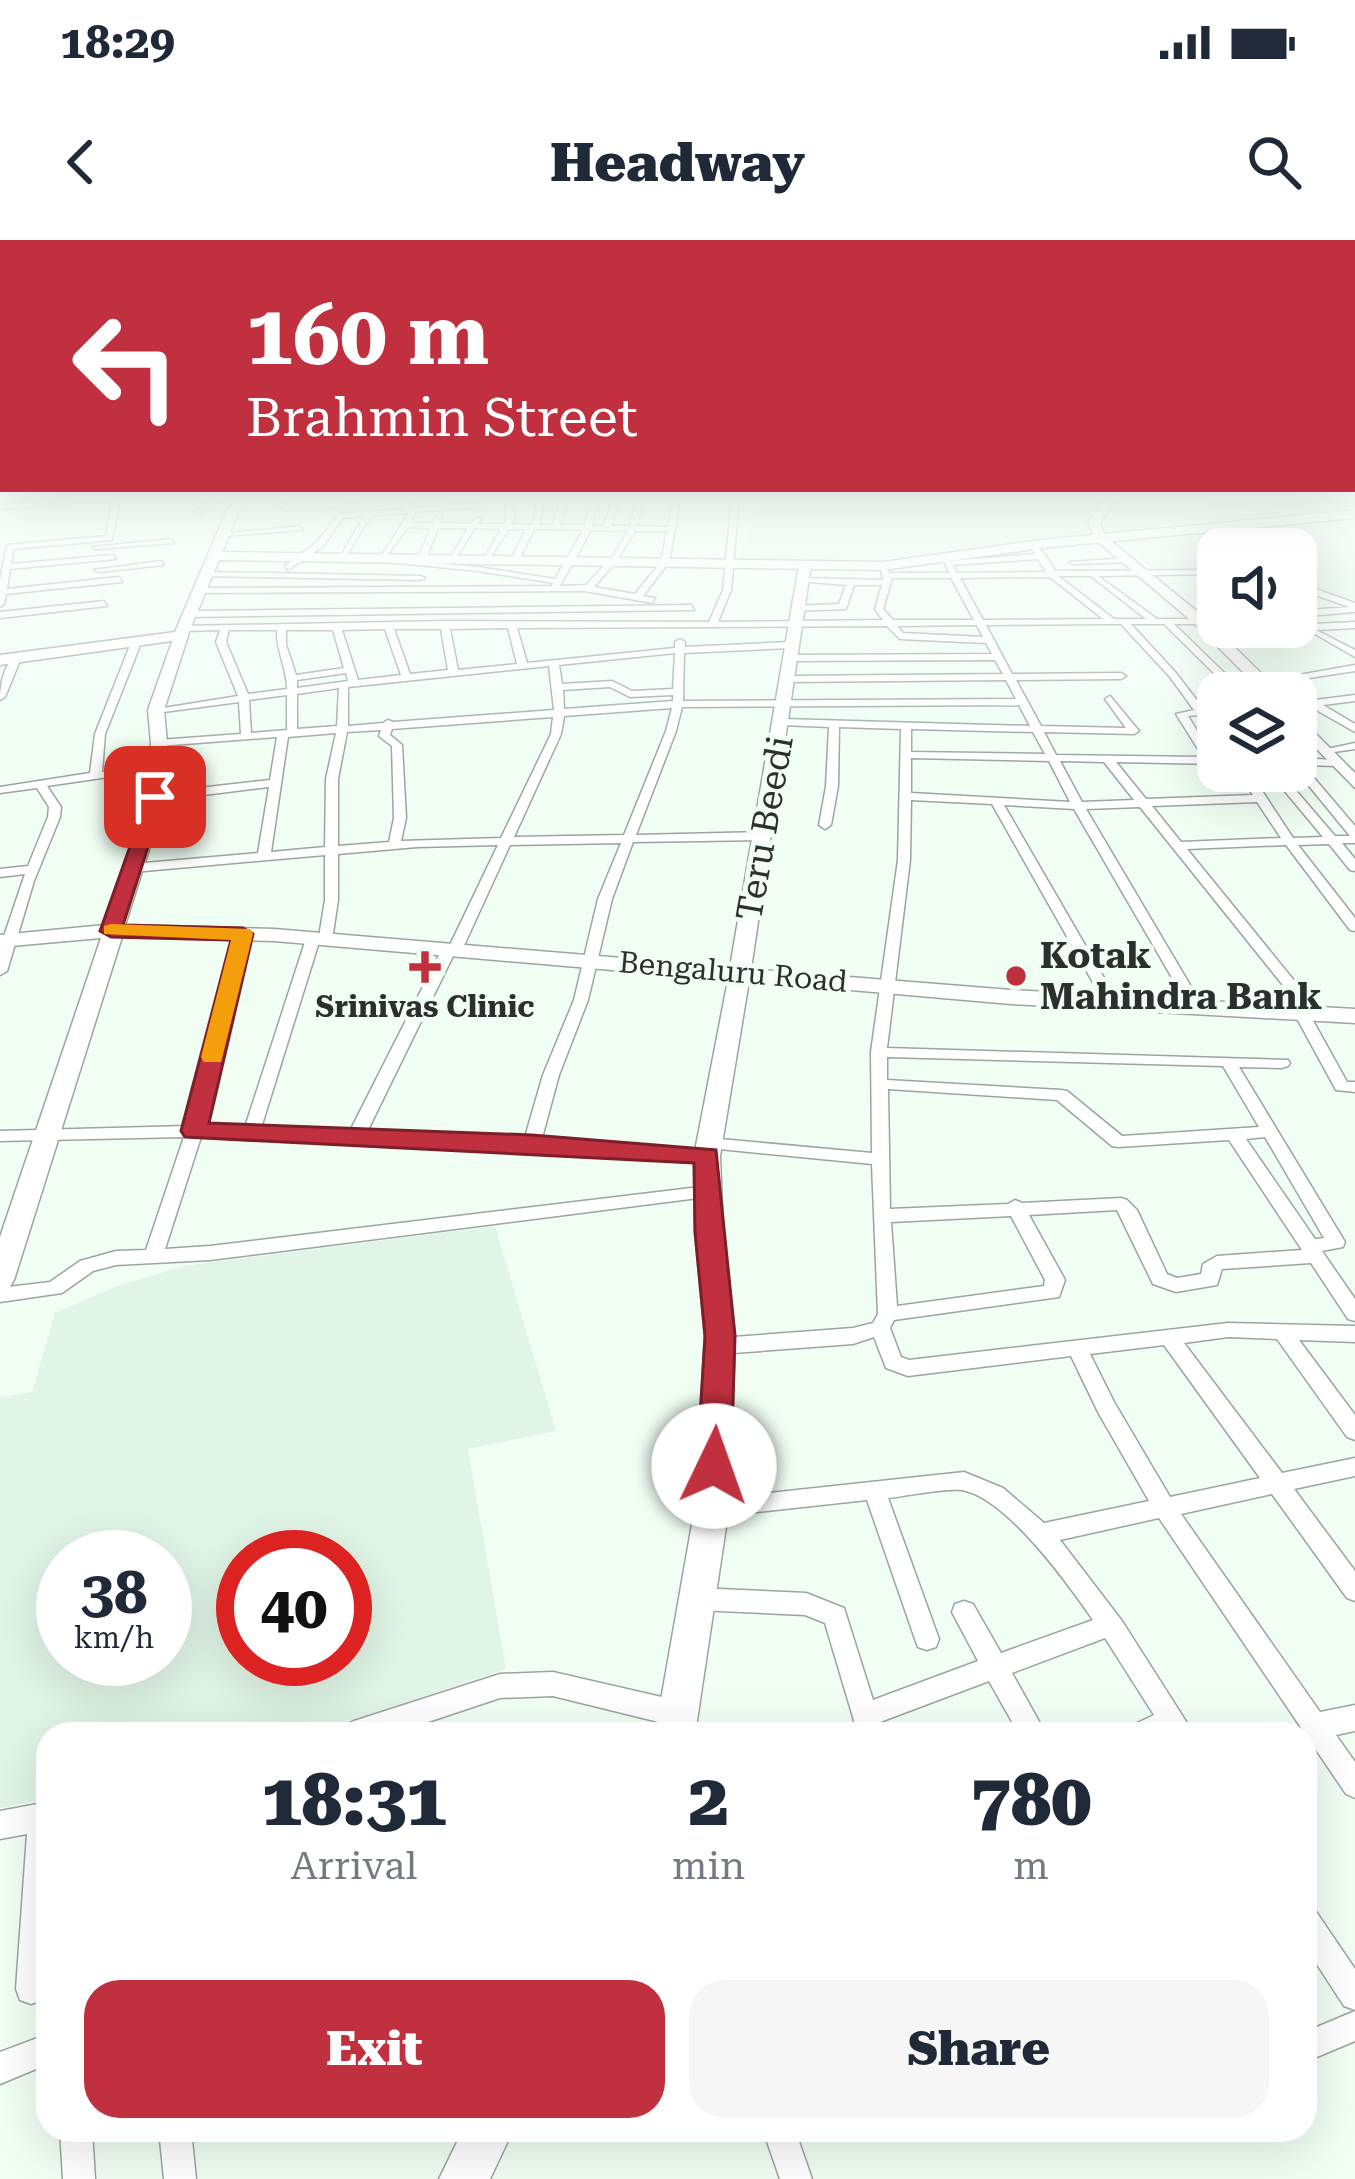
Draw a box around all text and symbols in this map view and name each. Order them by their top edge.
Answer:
text: 18:29 [60,16,175,69]
icon: back [48,129,114,195]
icon: search [1241,129,1307,195]
text: Headway [550,131,805,194]
text: 160 m [246,286,489,384]
icon: left [48,288,204,444]
text: Brahmin Street [246,386,638,449]
map controls [1197,528,1317,792]
button: sound [1197,528,1317,648]
button: layers [1197,672,1317,792]
street label: Teru Beedi [728,733,802,924]
pin [104,746,206,848]
icon: arrive [122,764,188,830]
place label: Kotak Mahindra Bank [1040,935,1322,1018]
street label: Bengaluru Road [617,944,849,999]
marker: Srinivas Clinic [409,951,441,983]
marker: Kotak Mahindra Bank [1003,963,1029,989]
place label: Srinivas Clinic [315,989,535,1024]
position arrow [651,1403,777,1529]
speed limit sign: 40 [216,1530,372,1686]
text: 38 [80,1557,148,1628]
text: km/h [74,1620,154,1655]
text: 18:31 [261,1758,447,1843]
text: 2 [688,1758,729,1843]
text: 780 [971,1758,1092,1843]
text: Arrival [291,1843,417,1889]
text: min [672,1843,745,1889]
text: m [1013,1843,1049,1889]
button: Exit [84,1980,665,2118]
button: Share [689,1980,1269,2118]

